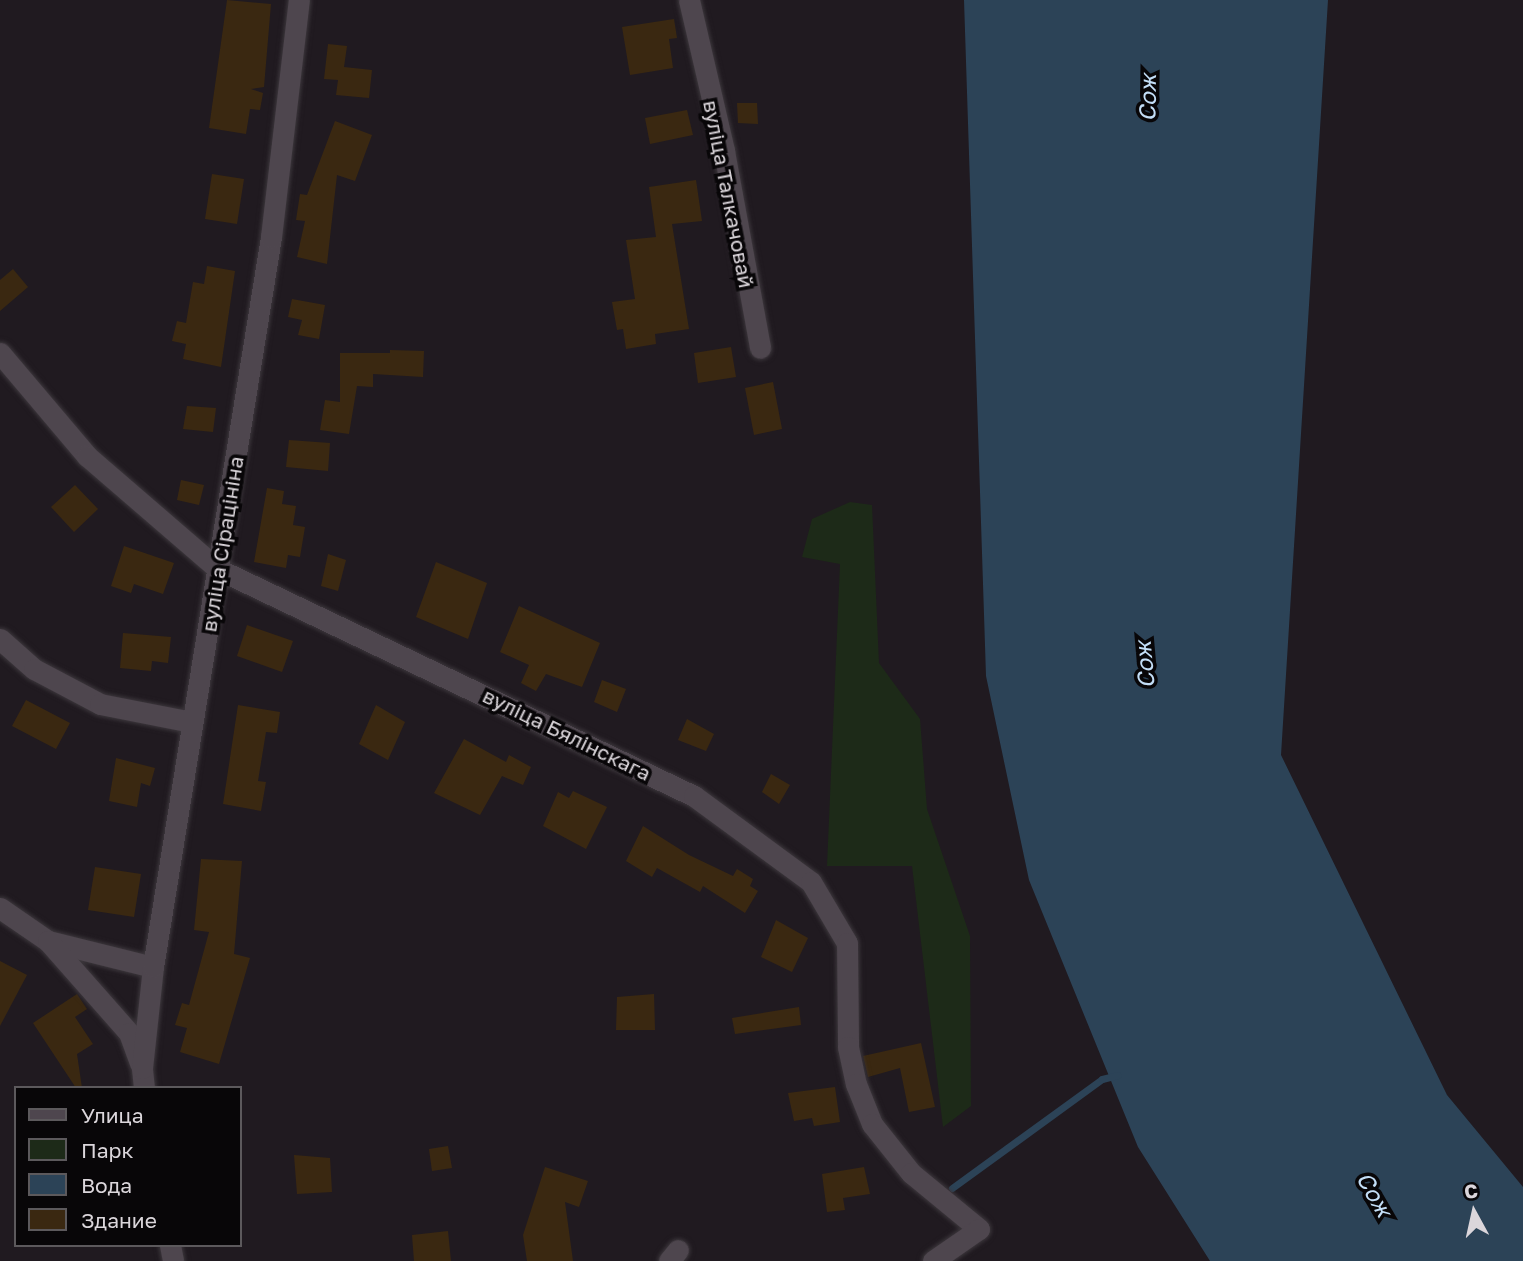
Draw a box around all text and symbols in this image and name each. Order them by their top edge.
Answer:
water label: Сож [1133,74,1161,122]
street label: вуліца Талкачовай [698,98,760,290]
street label: вуліца Сірацініна [196,454,248,634]
water label: Сож [1128,640,1160,690]
street label: вуліца Бялінскага [479,682,655,786]
legend [14,1086,242,1247]
text: Улица [81,1102,144,1128]
text: Парк [81,1137,134,1163]
water label: Сож [1351,1167,1399,1221]
text: Вода [81,1172,132,1198]
north arrow [1439,1177,1509,1247]
text: С [1463,1178,1479,1203]
text: Здание [81,1207,157,1233]

